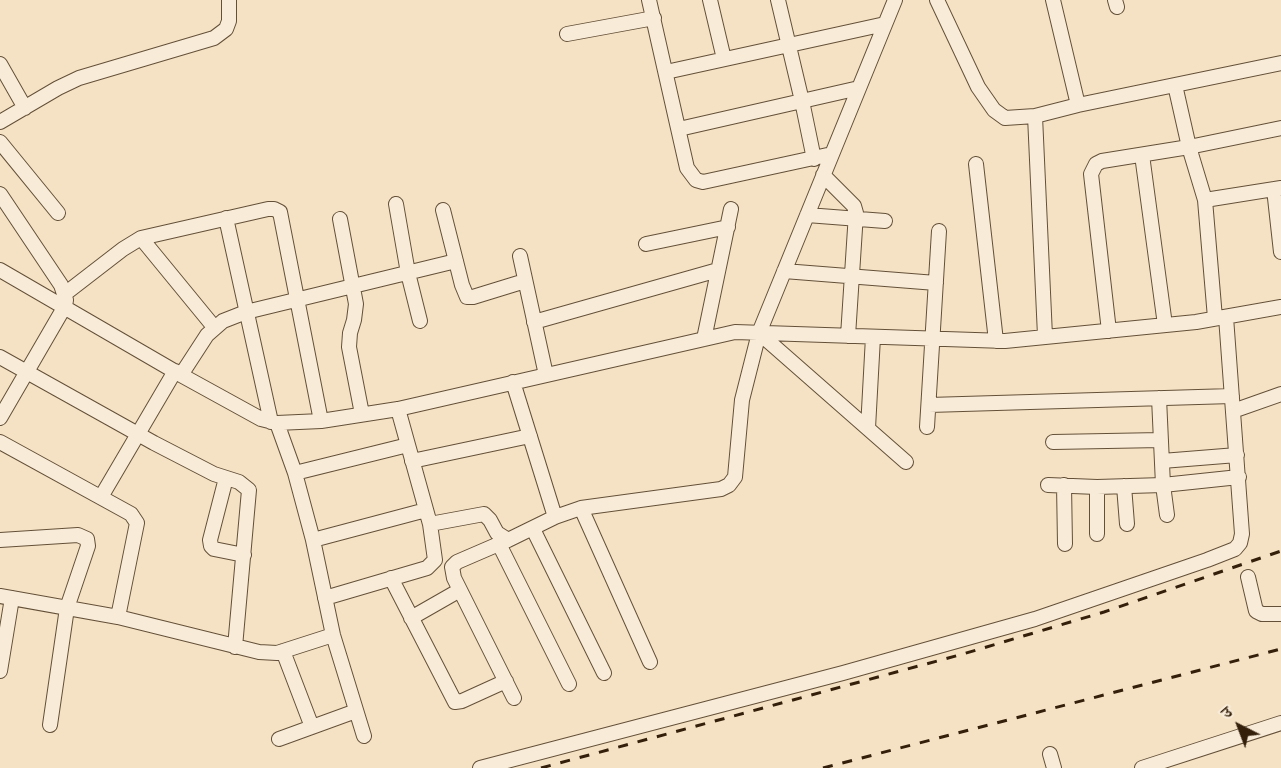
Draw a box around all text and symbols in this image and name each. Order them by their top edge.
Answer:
north arrow [1209,696,1269,756]
text: उ [1217,702,1237,724]

